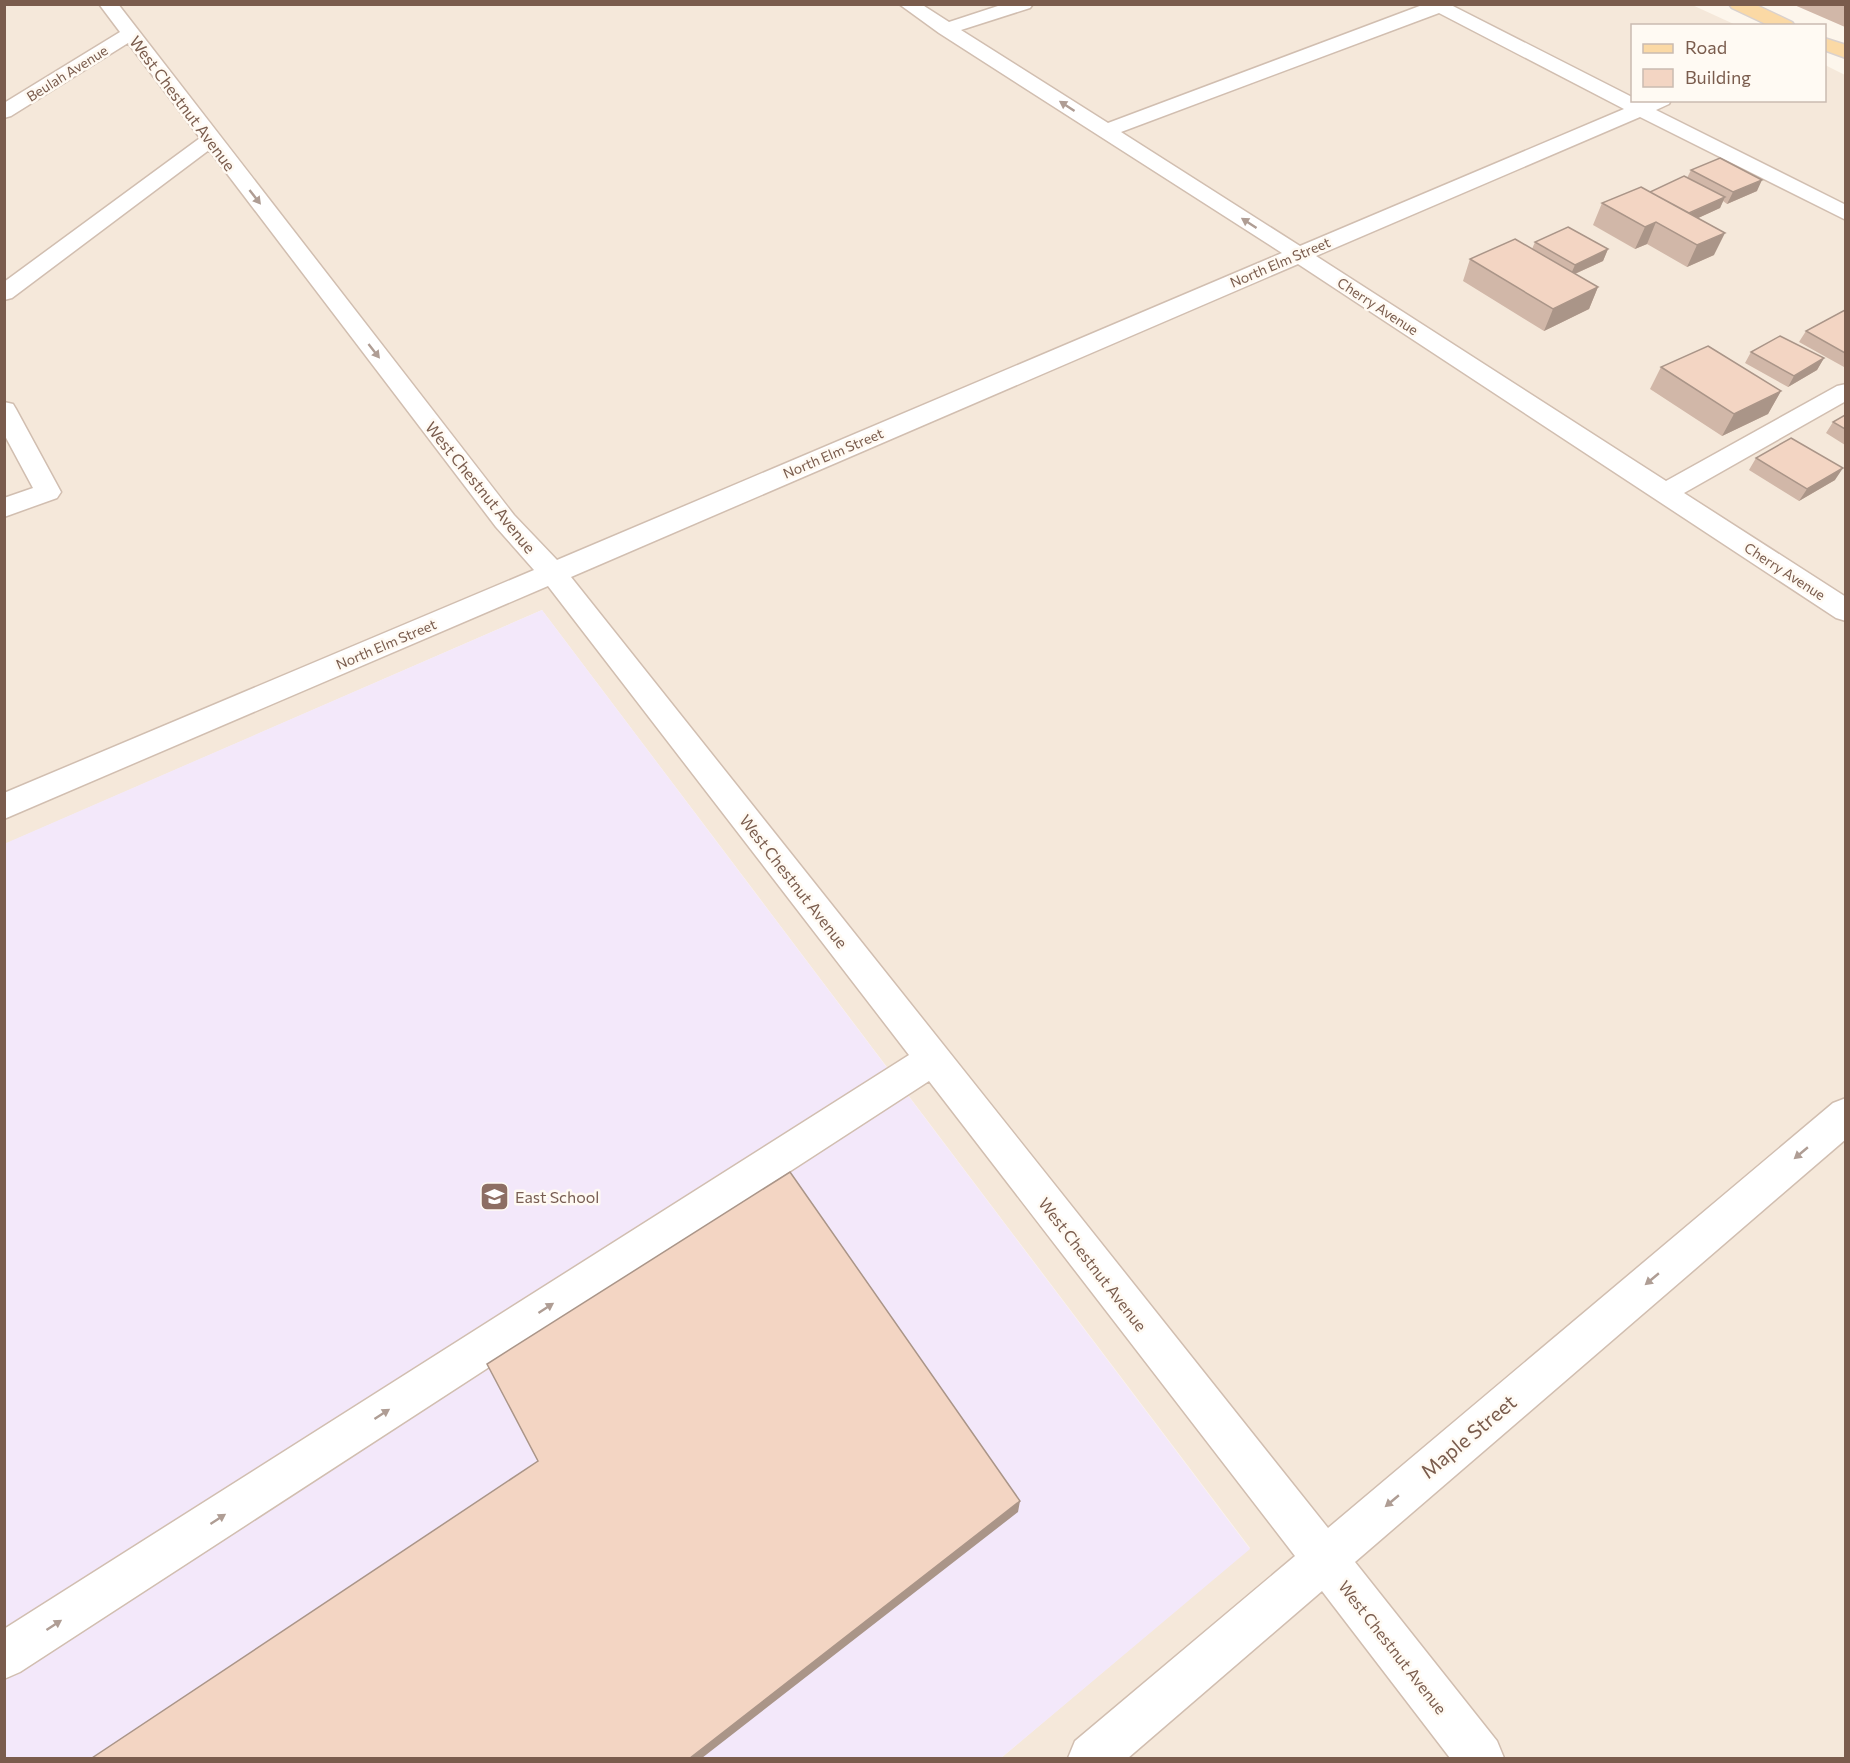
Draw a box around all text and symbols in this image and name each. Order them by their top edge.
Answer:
legend [1631,24,1826,102]
street label: West Chestnut Avenue [126,32,240,174]
text: Road [1685,36,1727,58]
street label: Beulah Avenue [23,41,111,105]
text: Building [1685,66,1751,88]
one-way arrow [1059,101,1075,112]
one-way arrow [249,189,261,204]
one-way arrow [1240,217,1257,228]
street label: North Elm Street [1227,233,1333,291]
street label: Cherry Avenue [1334,274,1422,338]
one-way arrow [368,343,380,359]
street label: West Chestnut Avenue [422,417,540,557]
street label: North Elm Street [780,424,886,482]
street label: Cherry Avenue [1741,539,1829,603]
street label: North Elm Street [333,615,439,673]
street label: West Chestnut Avenue [736,811,852,951]
one-way arrow [1793,1146,1809,1159]
school or university icon: East School [478,1180,510,1212]
place label: East School [515,1187,599,1206]
street label: West Chestnut Avenue [1035,1194,1151,1334]
one-way arrow [1645,1272,1660,1285]
one-way arrow [538,1303,554,1314]
street label: Maple Street [1415,1389,1521,1483]
one-way arrow [374,1408,390,1419]
one-way arrow [1384,1494,1400,1507]
one-way arrow [210,1514,226,1525]
street label: West Chestnut Avenue [1335,1577,1451,1717]
one-way arrow [46,1619,62,1630]

